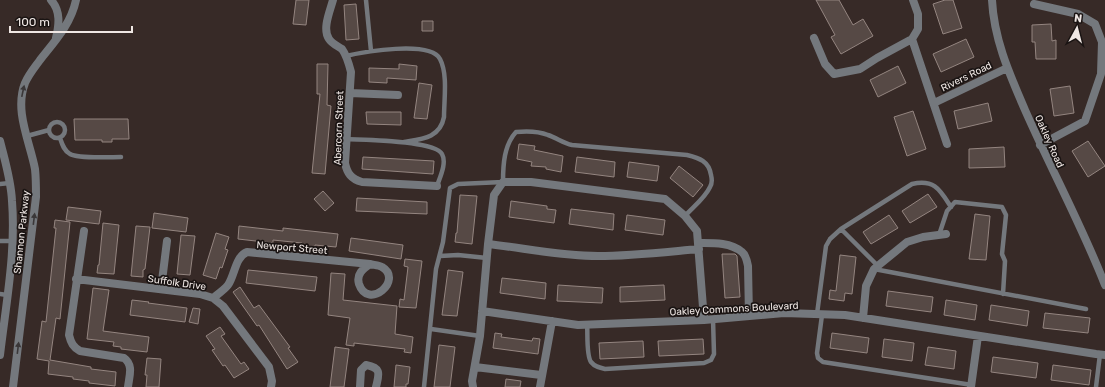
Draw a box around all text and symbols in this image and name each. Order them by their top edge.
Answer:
scale bar [10,8,132,34]
north arrow [1057,8,1097,48]
text: N [1073,12,1083,26]
text: 100 m [16,15,50,29]
street label: Rivers Road [939,59,994,94]
one-way arrow [21,85,27,97]
street label: Abercorn Street [332,91,346,165]
street label: Oakley Road [1032,113,1066,170]
street label: Shannon Parkway [12,189,32,274]
one-way arrow [30,213,37,225]
street label: Newport Street [256,239,328,257]
street label: Suffolk Drive [147,273,207,293]
street label: Oakley Commons Boulevard [669,300,799,318]
one-way arrow [14,342,21,354]

